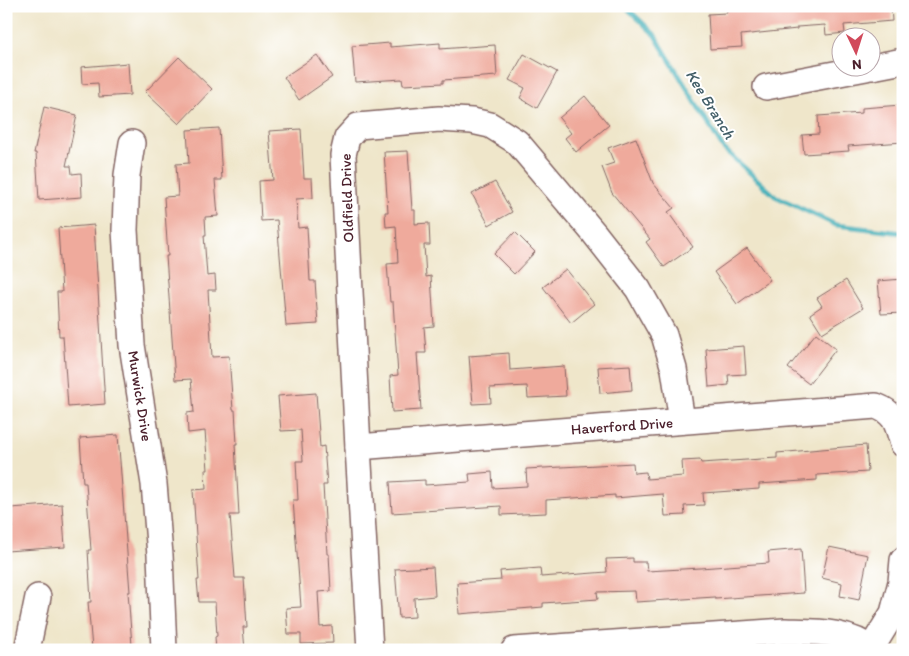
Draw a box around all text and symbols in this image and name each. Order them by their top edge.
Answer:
north arrow [832,28,882,78]
text: N [852,56,862,73]
water label: Kee Branch [682,66,740,143]
street label: Oldfield Drive [336,153,358,243]
street label: Murwick Drive [124,349,156,443]
street label: Haverford Drive [570,413,674,439]

